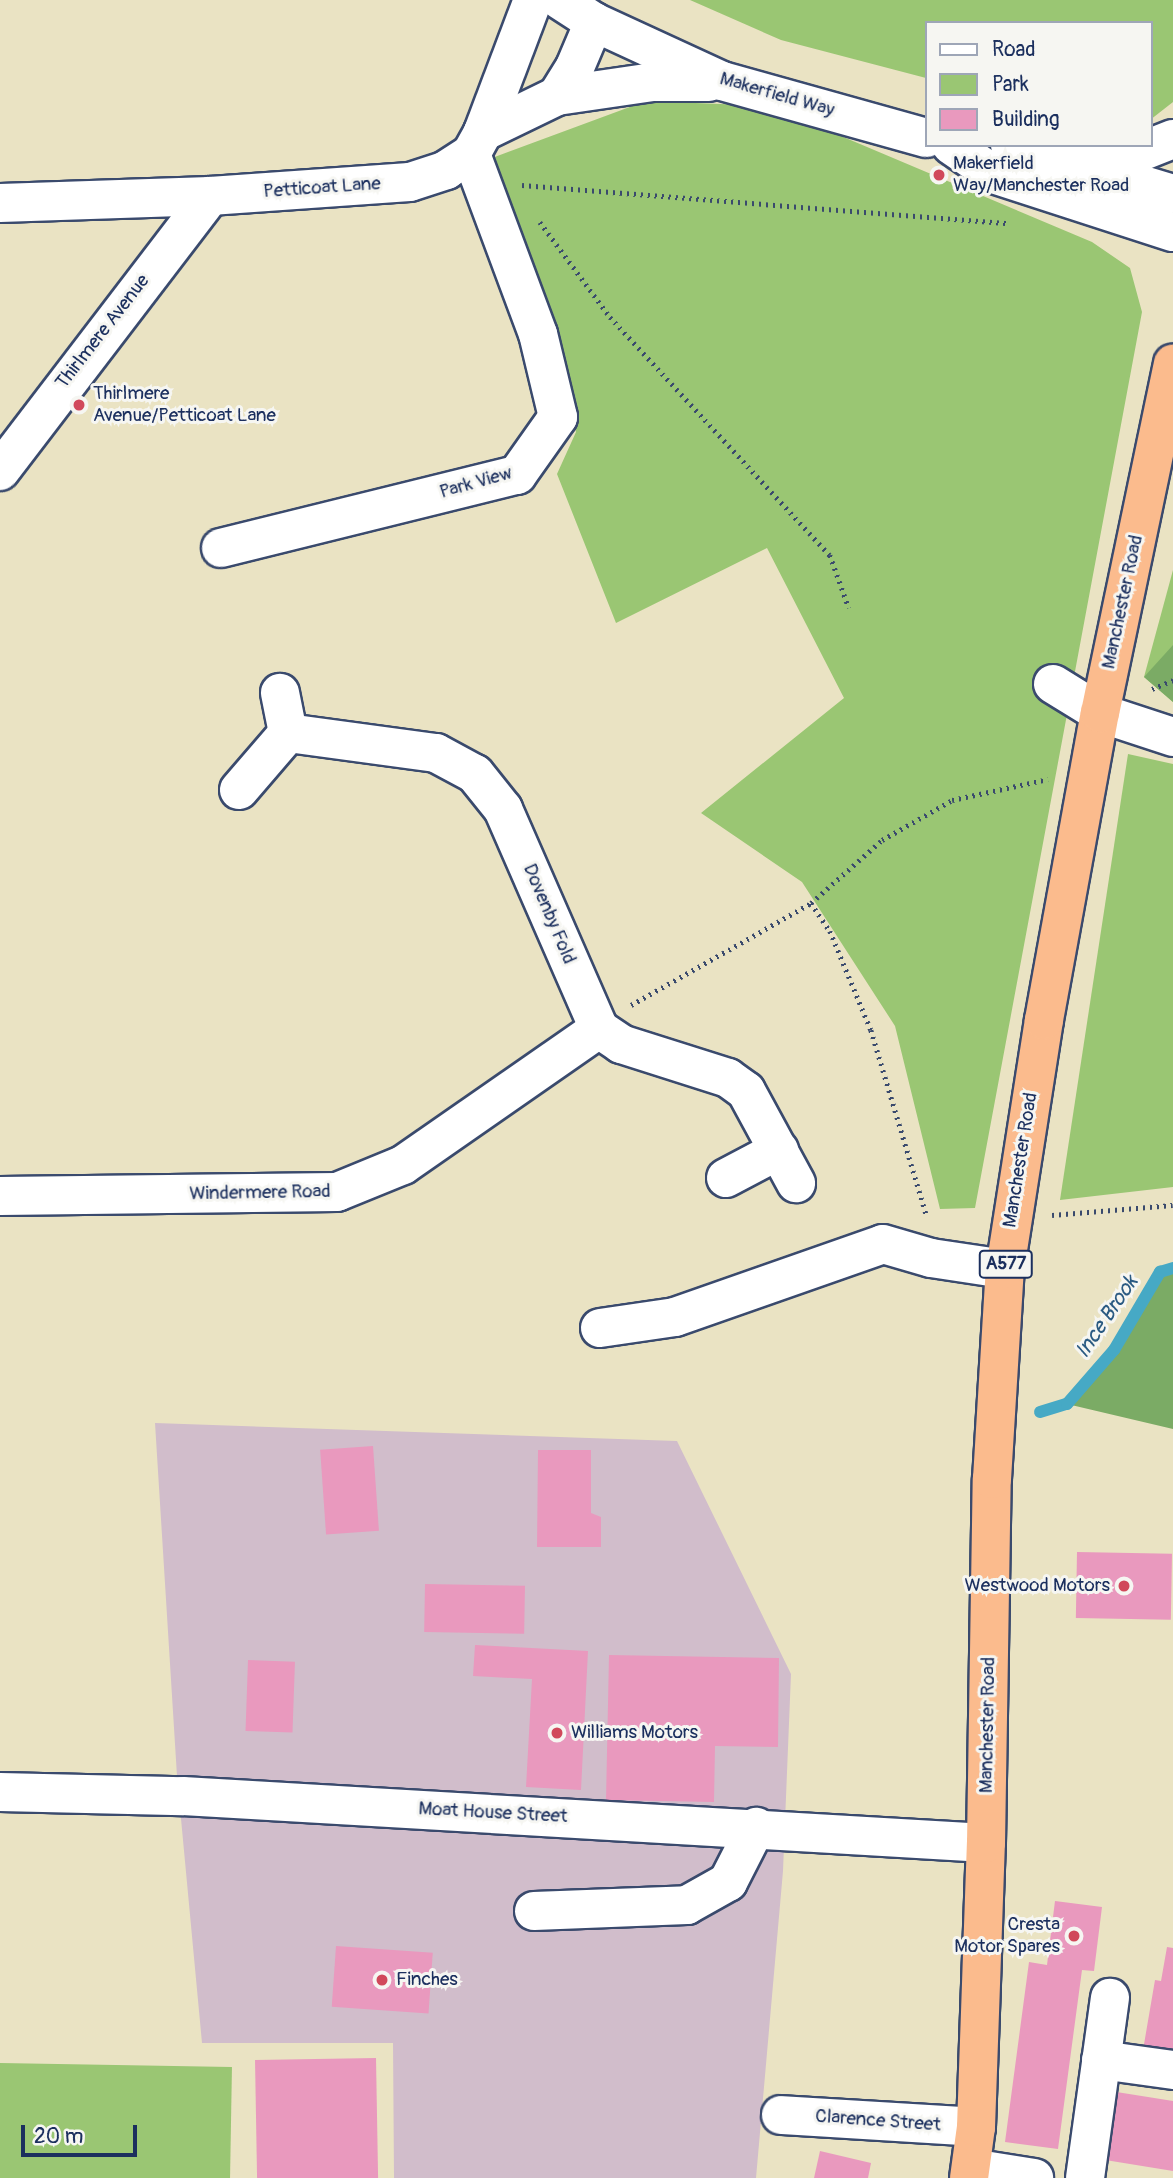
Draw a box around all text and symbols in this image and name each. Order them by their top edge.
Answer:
legend [925,21,1152,147]
text: Road [992,36,1036,63]
street label: Makerfield Way [717,68,837,122]
text: Park [992,71,1029,98]
text: Building [992,106,1059,133]
place label: Makerfield Way/Manchester Road [953,153,1129,197]
marker: Makerfield Way/Manchester Road [931,167,947,183]
street label: Petticoat Lane [263,173,381,203]
street label: Thirlmere Avenue [51,270,155,394]
place label: Thirlmere Avenue/Petticoat Lane [93,383,276,427]
marker: Thirlmere Avenue/Petticoat Lane [71,397,87,413]
street label: Park View [437,462,515,504]
street label: Manchester Road [1098,533,1148,671]
street label: Dovenby Fold [518,861,580,967]
street label: Manchester Road [999,1091,1043,1229]
street label: Windermere Road [189,1180,331,1206]
road number: A577 [978,1250,1034,1279]
water label: Ince Brook [1070,1271,1144,1363]
place label: Westwood Motors [965,1575,1110,1597]
marker: Westwood Motors [1116,1578,1132,1594]
street label: Manchester Road [975,1657,1001,1793]
place label: Williams Motors [571,1722,698,1744]
marker: Williams Motors [549,1725,565,1741]
street label: Moat House Street [418,1798,568,1828]
place label: Cresta Motor Spares [954,1914,1060,1958]
marker: Cresta Motor Spares [1066,1928,1082,1944]
place label: Finches [396,1969,458,1991]
marker: Finches [374,1972,390,1988]
street label: Clarence Street [814,2105,942,2137]
scale bar [24,2112,140,2156]
text: 20 m [34,2123,83,2150]

